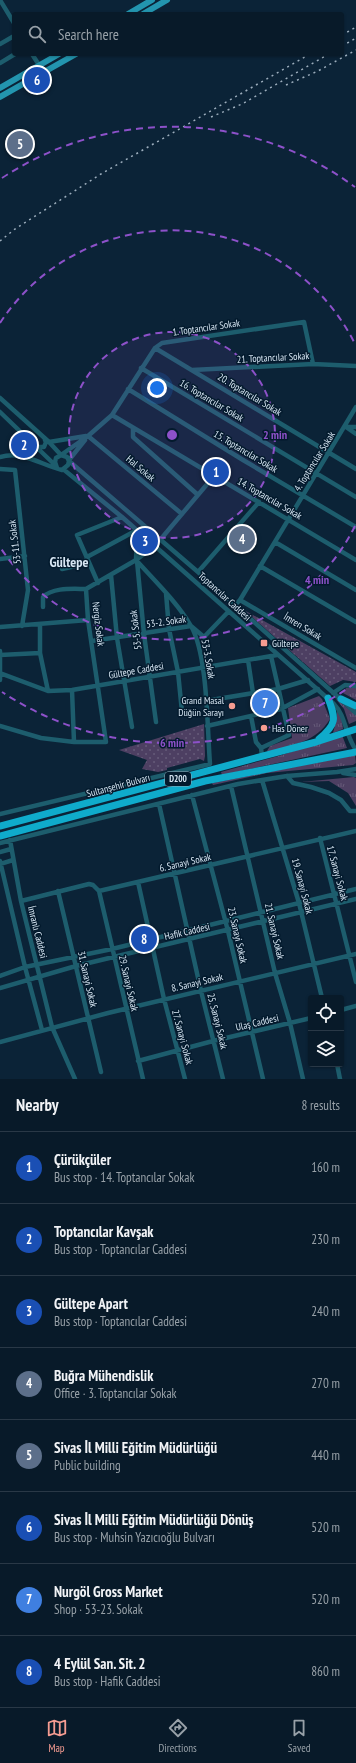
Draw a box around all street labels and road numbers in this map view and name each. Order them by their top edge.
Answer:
street label: 1. Toptancılar Sokak [171,316,241,339]
street label: 21. Toptancılar Sokak [236,349,310,366]
street label: 20. Toptancılar Sokak [215,370,284,419]
street label: 16. Toptancılar Sokak [177,376,246,425]
street label: 15. Toptancılar Sokak [211,427,281,475]
street label: 4. Toptancılar Sokak [291,429,338,494]
street label: Hal Sokak [123,452,158,484]
street label: 14. Toptancılar Sokak [235,475,304,522]
street label: 53-11. Sokak [5,519,24,565]
street label: Toptancılar Caddesi [195,569,254,624]
street label: Nergiz Sokak [89,601,108,647]
street label: 53-5. Sokak [127,609,144,651]
street label: İmren Sokak [281,610,324,643]
street label: 53-2. Sokak [145,612,187,631]
street label: 53-3. Sokak [199,638,218,680]
street label: Gültepe Caddesi [107,659,165,682]
street label: Sultanşehir Bulvarı [85,771,151,800]
road number: D200 [165,772,191,786]
street label: 17. Sanayi Sokak [324,844,351,902]
street label: 6. Sanayi Sokak [158,850,212,875]
street label: 19. Sanayi Sokak [289,857,316,916]
street label: 21. Sanayi Sokak [262,902,287,961]
street label: İmranlı Caddesi [25,905,50,960]
street label: 23. Sanayi Sokak [225,906,250,965]
street label: Hafik Caddesi [163,920,211,943]
street label: 31. Sanayi Sokak [75,950,100,1009]
street label: 29. Sanayi Sokak [116,954,141,1013]
street label: 8. Sanayi Sokak [170,970,224,995]
street label: 25. Sanayi Sokak [204,992,231,1051]
street label: 27. Sanayi Sokak [169,1008,196,1066]
street label: Ulaş Caddesi [234,1011,280,1034]

